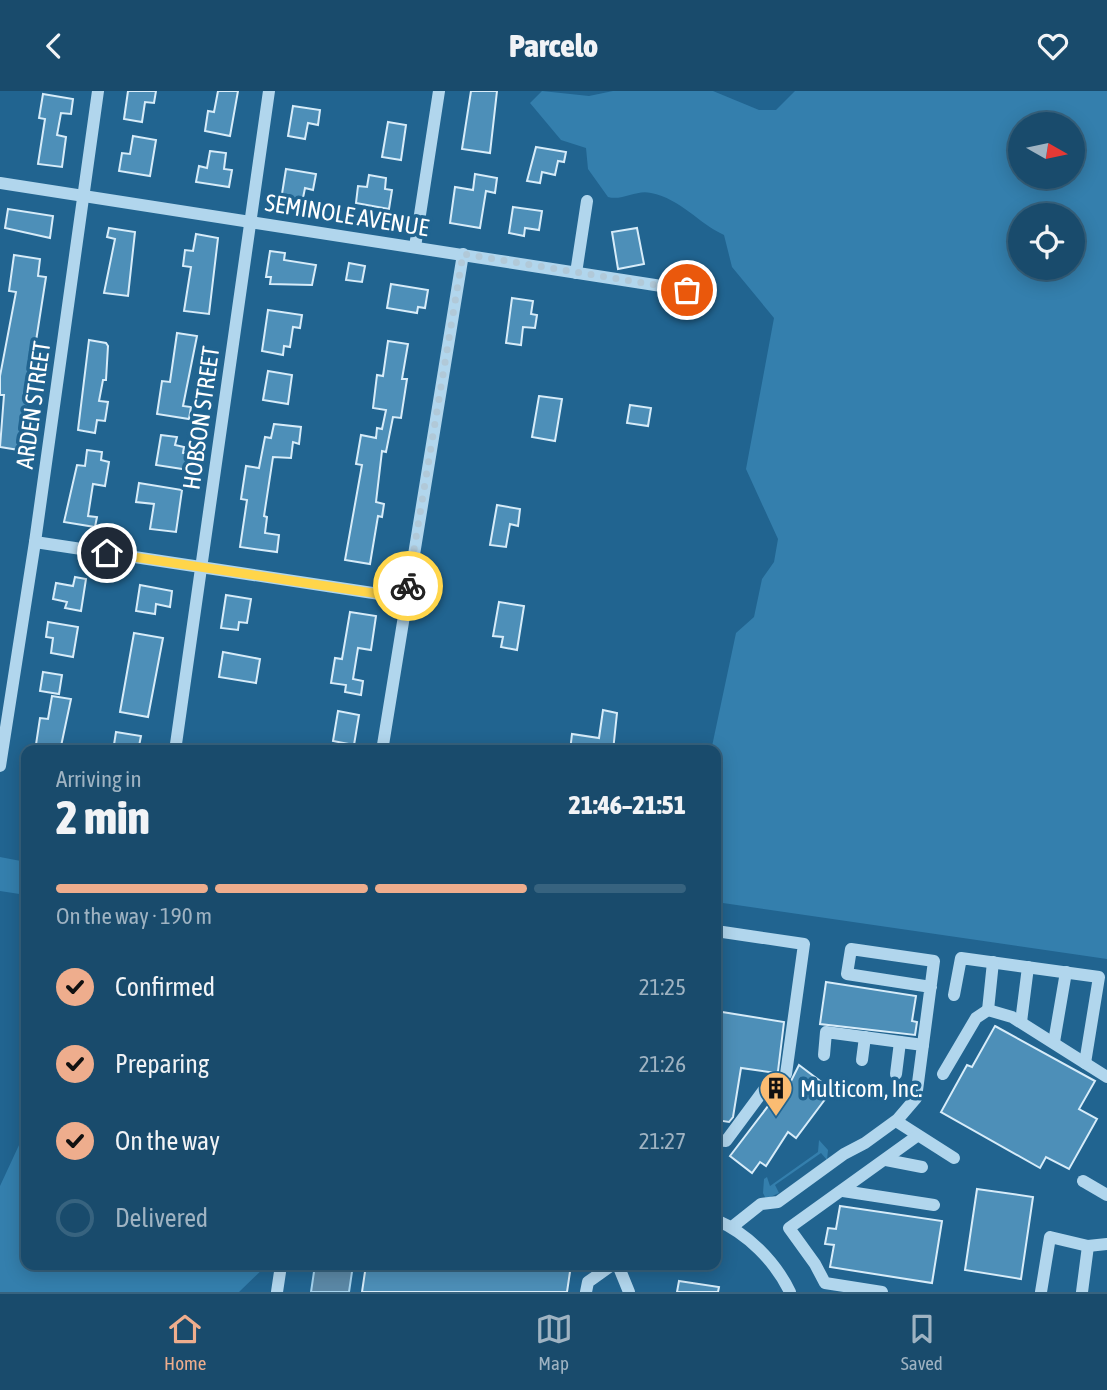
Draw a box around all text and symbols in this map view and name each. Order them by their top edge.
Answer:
icon: back [35,27,73,65]
text: Parcelo [509,27,598,64]
icon: heart [1034,27,1072,65]
north arrow [1008,112,1085,189]
map controls [1008,112,1085,280]
street label: SEMINOLE AVENUE [263,189,431,241]
button: locate [1008,203,1085,280]
pin [657,260,717,320]
icon: bag [668,271,706,309]
street label: ARDEN STREET [11,339,55,470]
street label: HOBSON STREET [178,344,224,491]
pin [77,523,137,583]
icon: home [88,534,126,572]
courier [373,551,443,621]
icon: bike [389,567,427,605]
text: Arriving in [56,766,142,792]
text: 21:46–21:51 [569,790,686,820]
text: 2 min [56,791,150,844]
text: On the way · 190 m [56,903,212,929]
icon: check [56,968,94,1006]
text: Confirmed [115,972,215,1002]
text: 21:25 [639,974,686,1000]
icon: check [56,1045,94,1083]
text: Preparing [115,1049,209,1079]
text: 21:26 [639,1051,686,1077]
building icon: Multicom, Inc. [757,1069,795,1118]
place label: Multicom, Inc. [800,1075,922,1102]
icon: check [56,1122,94,1160]
text: On the way [115,1126,220,1156]
text: 21:27 [639,1128,686,1154]
text: Delivered [115,1203,208,1233]
tab: Home [164,1310,206,1374]
tab: Map [535,1310,573,1374]
tab: Saved [901,1310,943,1374]

